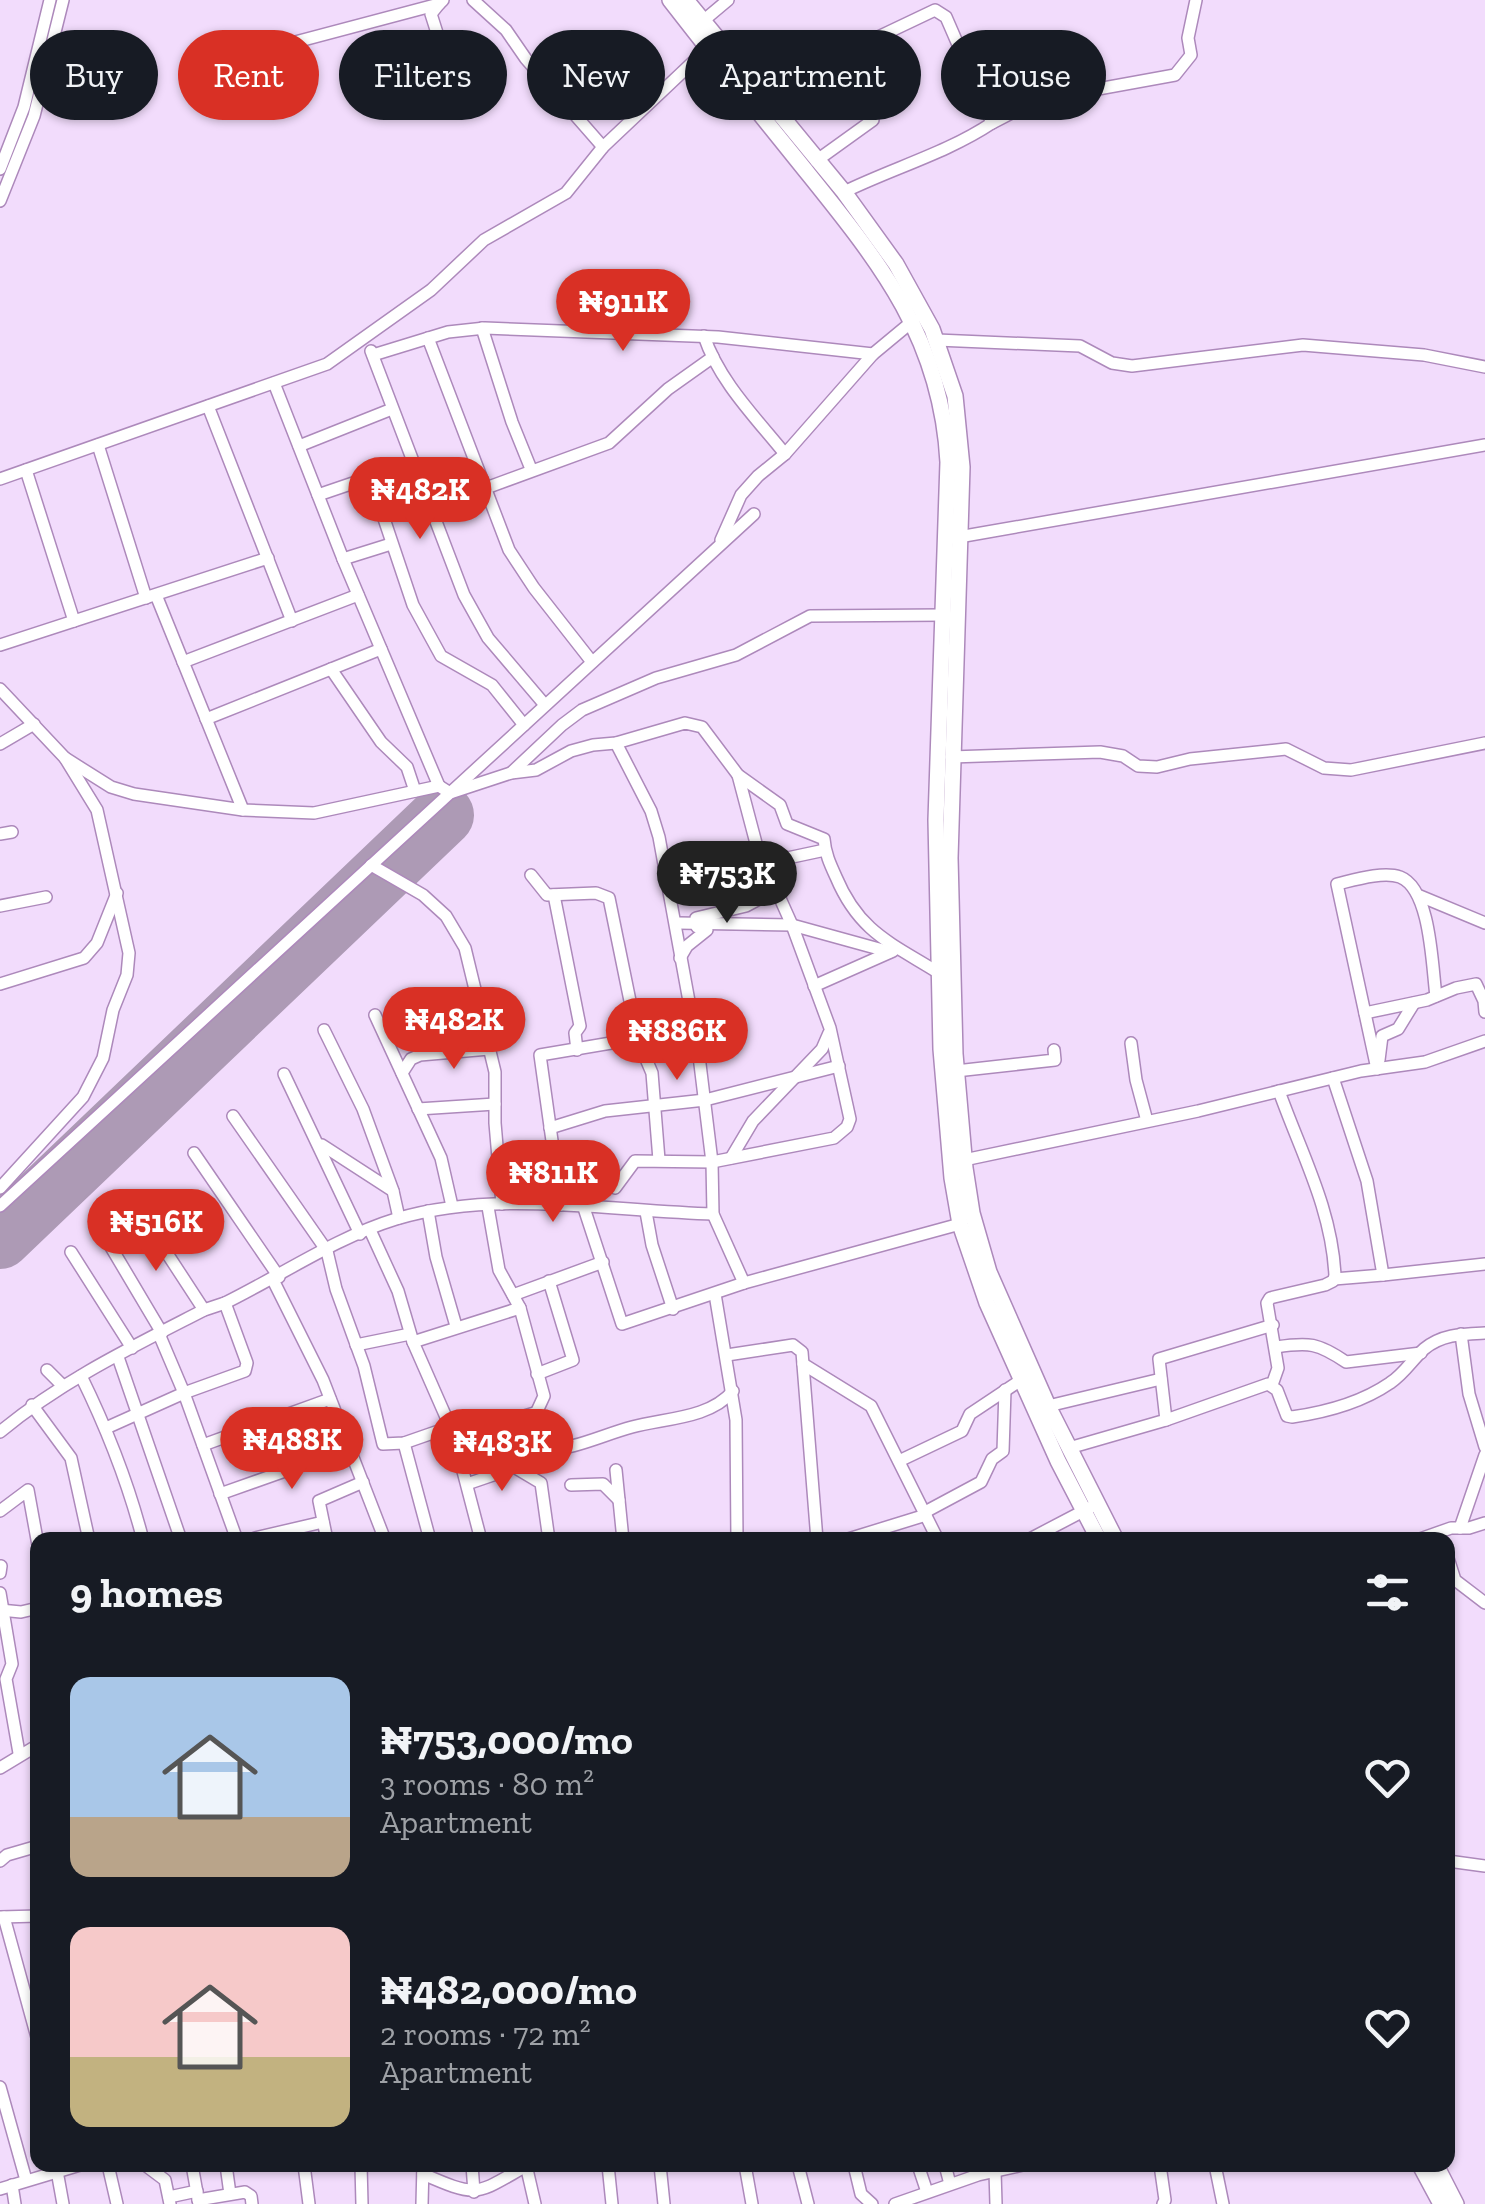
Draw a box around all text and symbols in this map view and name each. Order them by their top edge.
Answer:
chip: Buy [30,30,158,120]
chip: Rent [178,30,319,120]
chip: Filters [339,30,507,120]
chip: New [527,30,665,120]
chip: Apartment [685,30,921,120]
chip: House [941,30,1106,120]
pin: ₦911K [553,269,693,354]
text: ₦911K [578,282,668,320]
pin: ₦482K [350,457,490,542]
text: ₦482K [370,470,470,508]
pin: ₦753K [657,841,797,926]
text: ₦753K [679,854,775,892]
pin: ₦482K [384,987,524,1072]
pin: ₦886K [607,998,747,1083]
text: ₦482K [404,1000,504,1038]
text: ₦886K [628,1011,726,1049]
pin: ₦811K [483,1140,623,1225]
text: ₦811K [508,1153,598,1191]
pin: ₦516K [86,1189,226,1274]
text: ₦516K [109,1202,203,1240]
pin: ₦488K [222,1407,362,1492]
pin: ₦483K [432,1409,572,1494]
text: ₦488K [242,1420,342,1458]
text: ₦483K [452,1422,552,1460]
icon: filters [1360,1565,1415,1620]
text: 9 homes [70,1567,223,1618]
text: ₦753,000/mo [380,1714,633,1765]
icon: home [150,1717,270,1837]
icon: heart [1360,1750,1415,1805]
text: 3 rooms · 80 m² [380,1765,594,1803]
text: Apartment [380,1803,532,1841]
text: ₦482,000/mo [380,1964,637,2015]
icon: home [150,1967,270,2087]
icon: heart [1360,2000,1415,2055]
text: 2 rooms · 72 m² [380,2015,591,2053]
text: Apartment [380,2053,532,2091]

